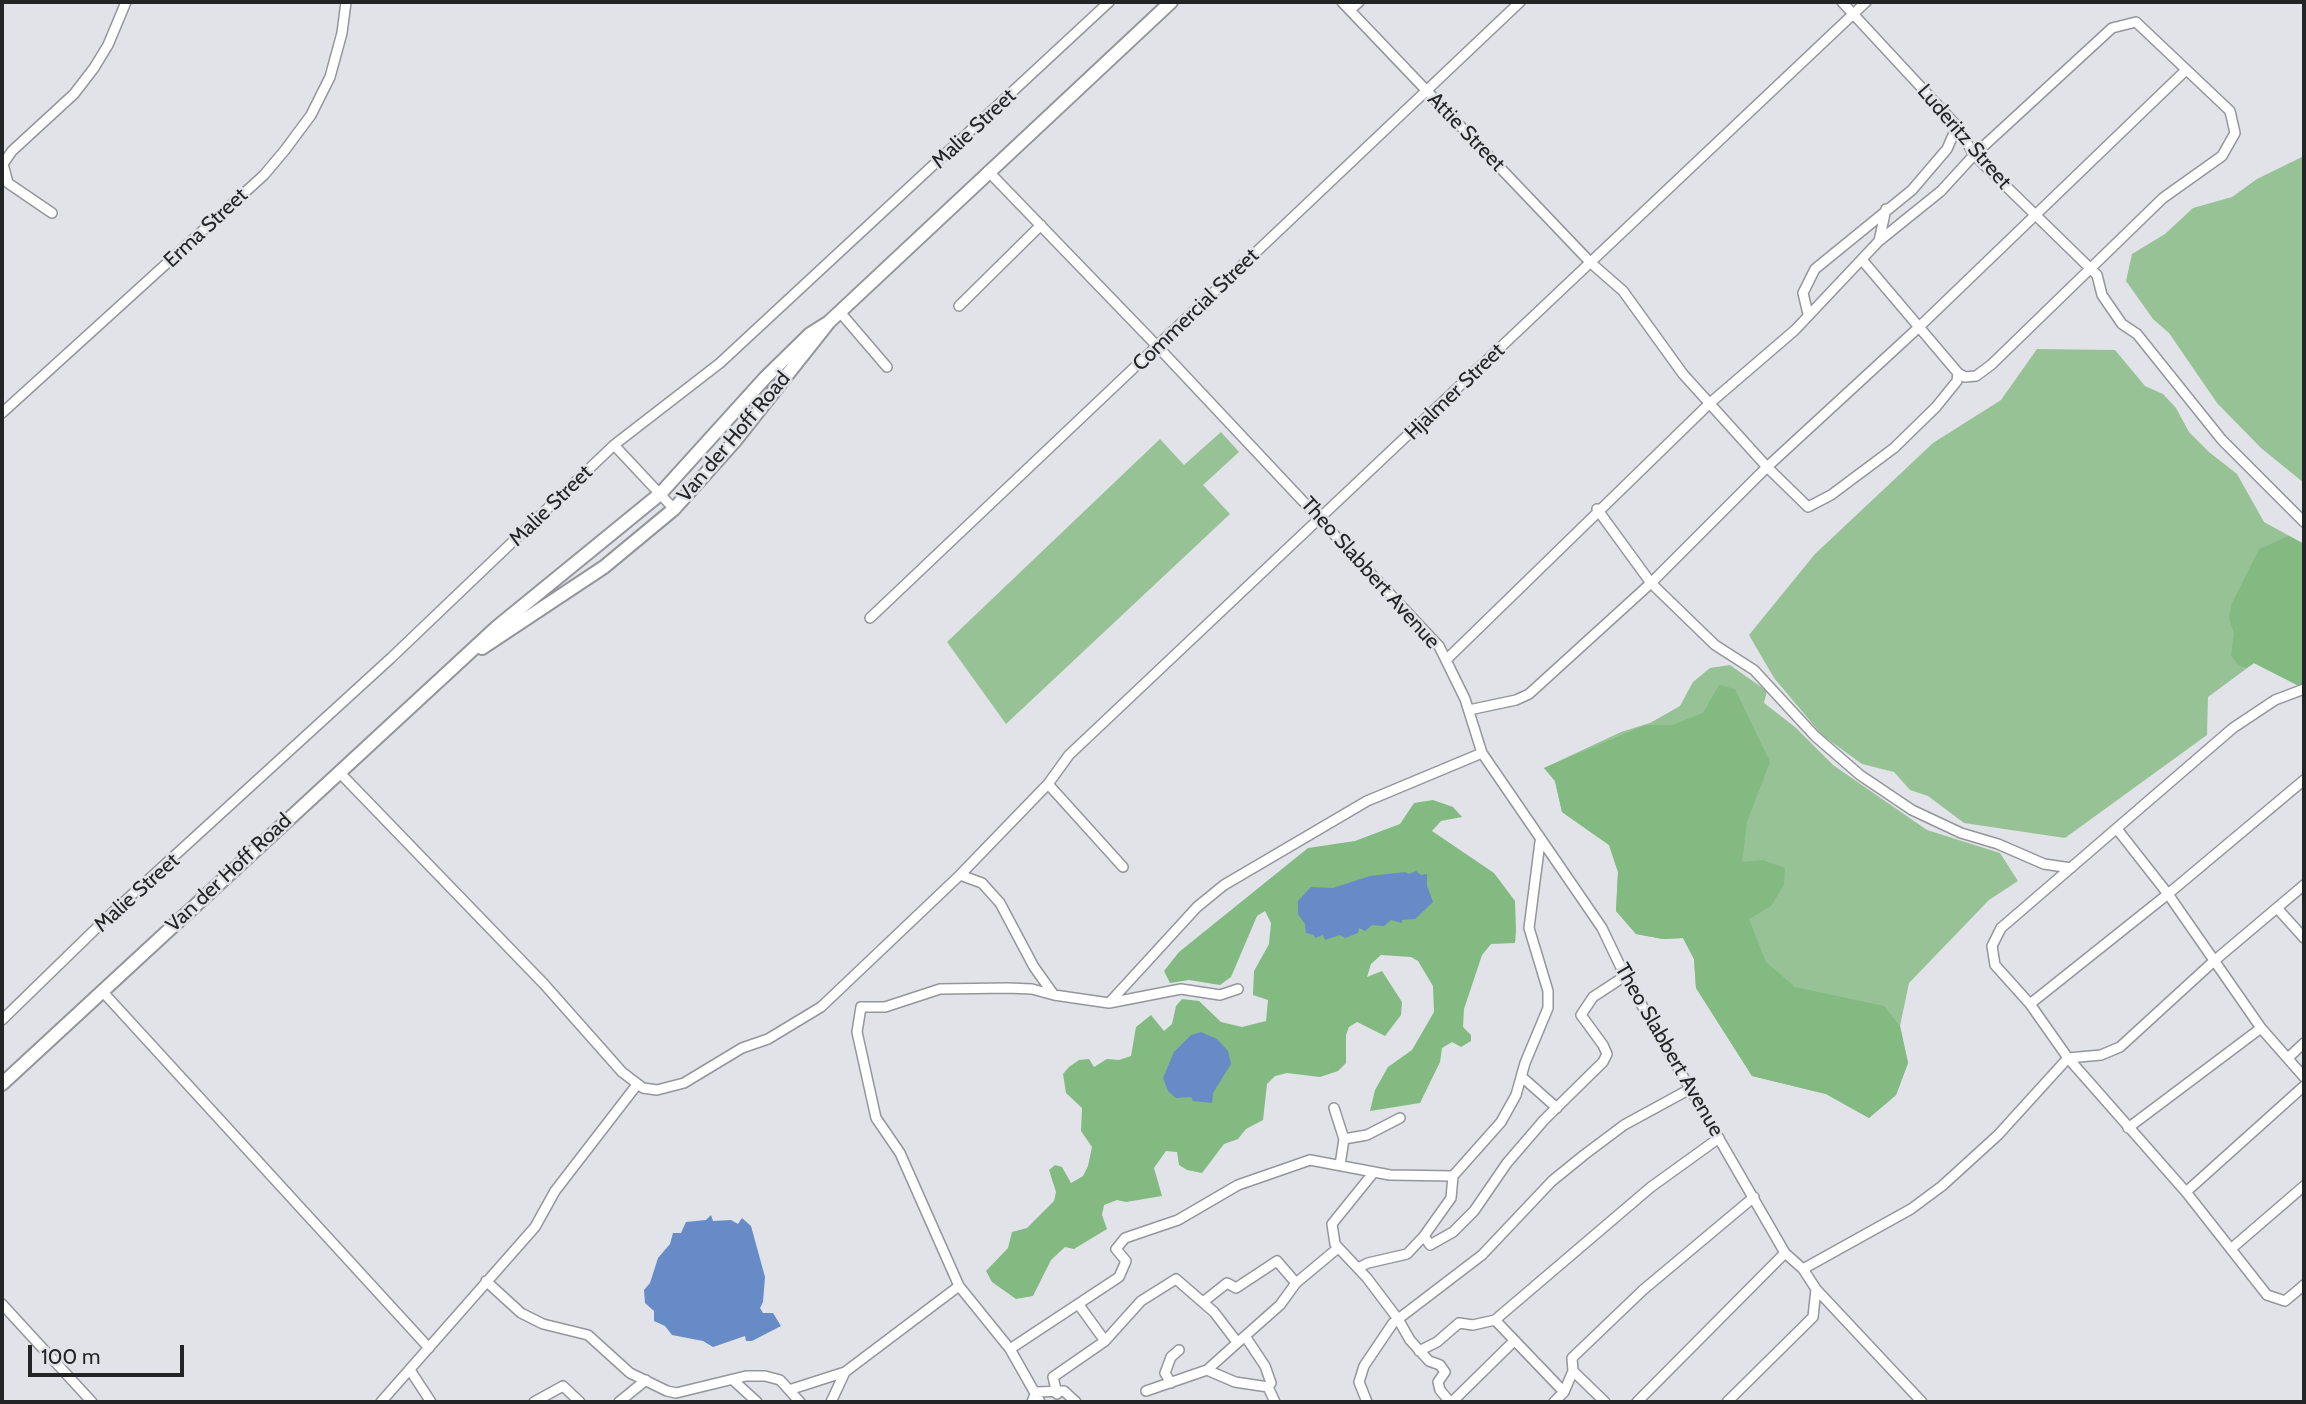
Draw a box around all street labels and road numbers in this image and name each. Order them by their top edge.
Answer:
street label: Luderitz Street [1912,79,2016,195]
street label: Malie Street [927,84,1021,174]
street label: Attie Street [1422,87,1510,177]
street label: Erma Street [159,183,253,273]
street label: Commercial Street [1128,243,1264,377]
street label: Hjalmer Street [1400,338,1510,446]
street label: Van der Hoff Road [672,367,796,507]
street label: Malie Street [504,460,598,552]
street label: Theo Slabbert Avenue [1295,492,1445,654]
street label: Van der Hoff Road [161,808,297,938]
street label: Malie Street [89,848,185,938]
street label: Theo Slabbert Avenue [1609,959,1729,1141]

